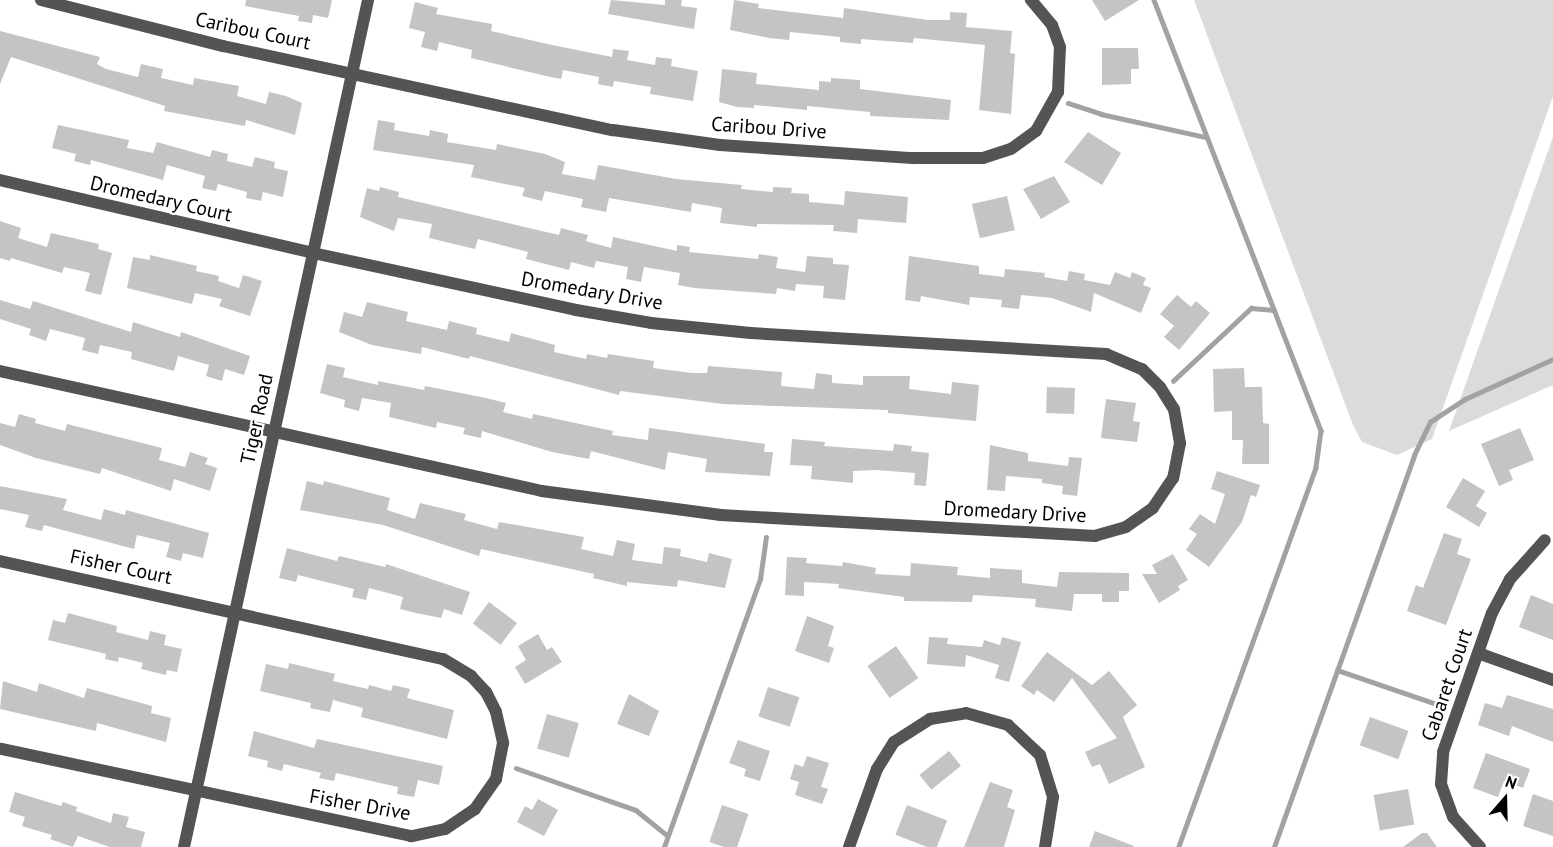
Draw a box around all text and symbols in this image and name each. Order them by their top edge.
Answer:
street label: Caribou Court [193,7,313,55]
street label: Caribou Drive [710,112,828,144]
street label: Dromedary Court [87,171,235,227]
street label: Dromedary Drive [519,267,665,315]
street label: Tiger Road [236,372,278,466]
street label: Dromedary Drive [942,496,1088,528]
street label: Fisher Court [68,544,174,590]
street label: Cabaret Court [1417,626,1477,744]
north arrow [1475,769,1535,829]
text: N [1503,771,1520,793]
street label: Fisher Drive [308,784,412,826]

